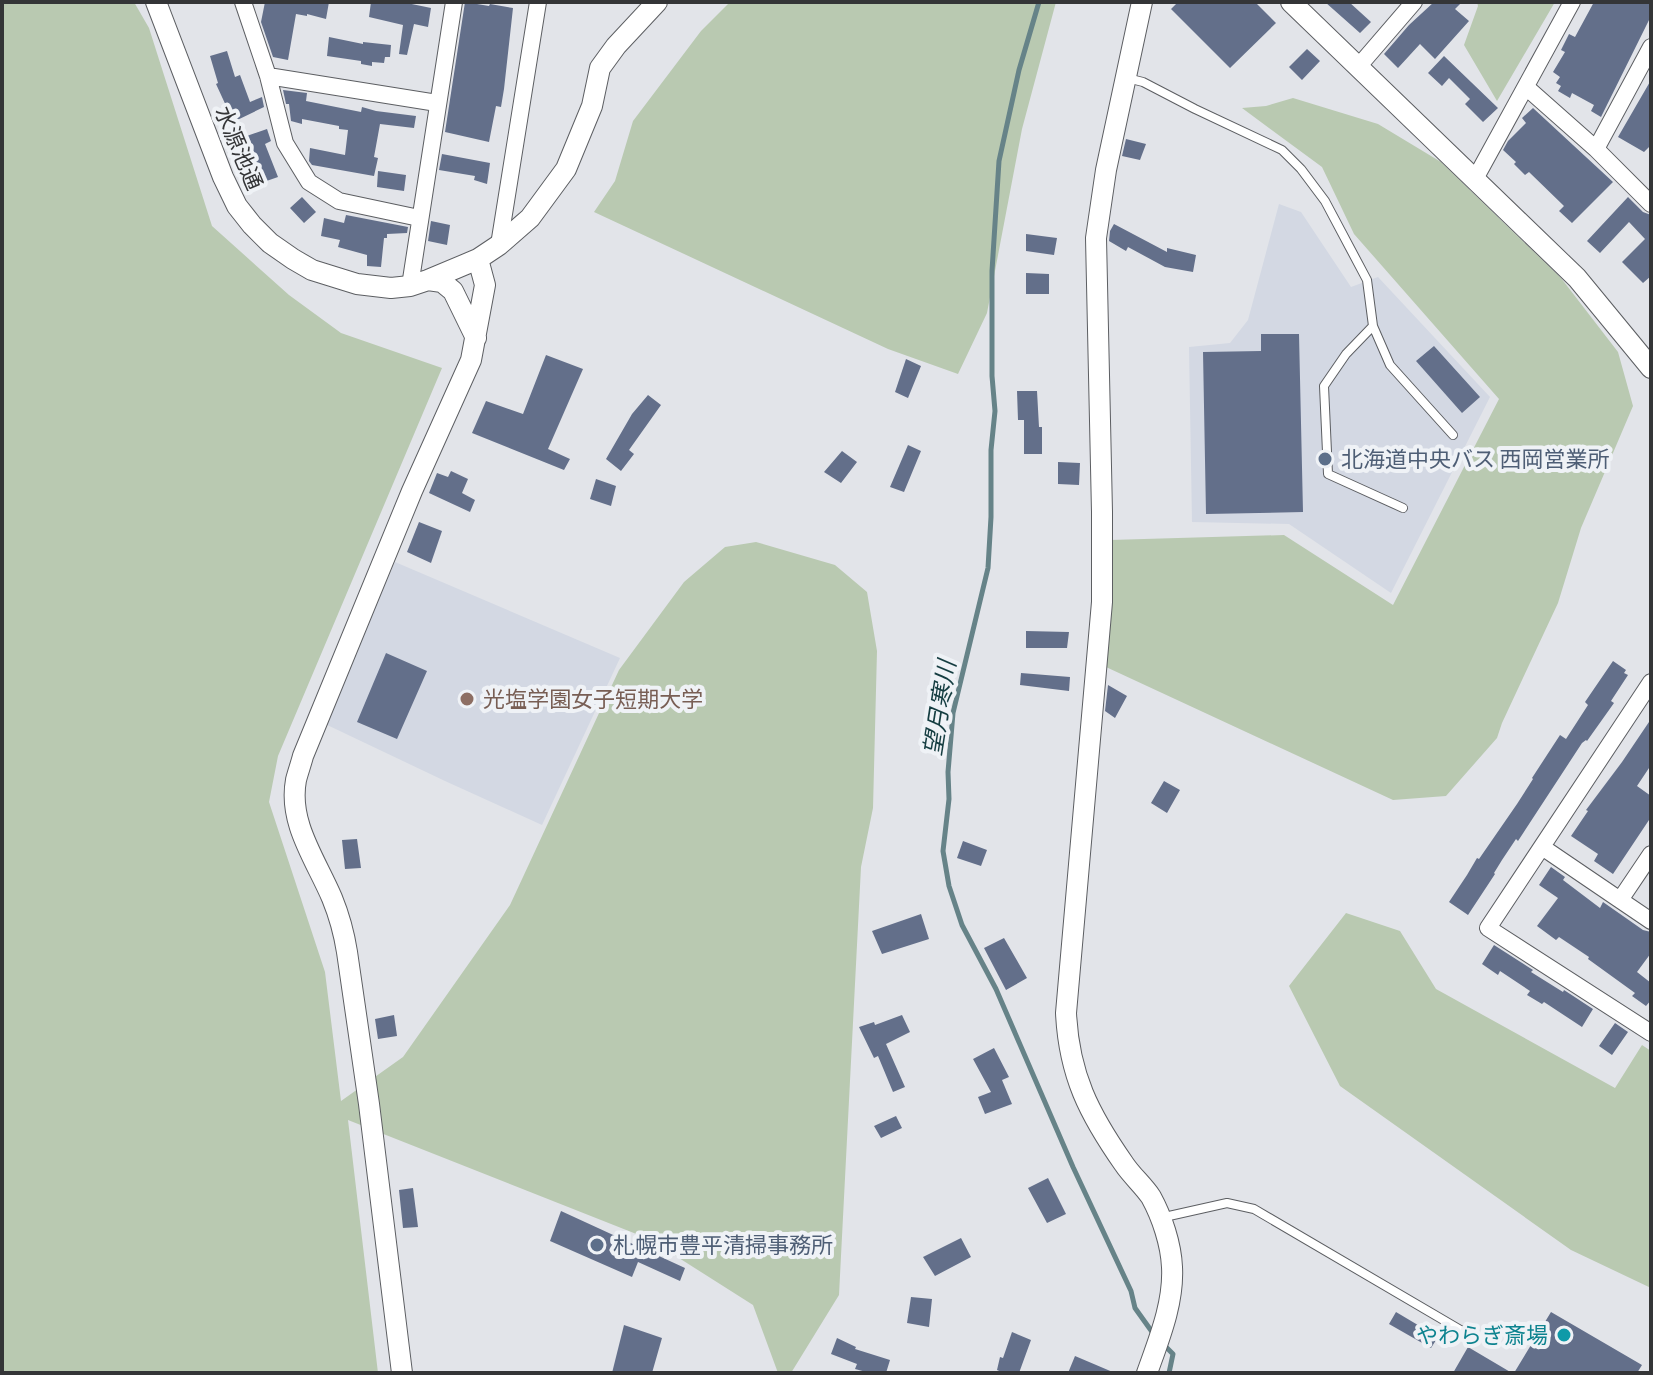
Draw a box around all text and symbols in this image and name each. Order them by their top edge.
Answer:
street label: 水源池通 [208,102,270,194]
place label: 北海道中央バス 西岡営業所 [1341,444,1609,474]
marker: 北海道中央バス 西岡営業所 [1316,450,1334,468]
water label: 望月寒川 [915,655,963,758]
place label: 光塩学園女子短期大学 [483,684,703,714]
marker: 光塩学園女子短期大学 [458,690,476,708]
place label: 札幌市豊平清掃事務所 [613,1230,833,1260]
marker: 札幌市豊平清掃事務所 [588,1236,606,1254]
place label: やわらぎ斎場 [1416,1320,1548,1350]
marker: やわらぎ斎場 [1555,1326,1573,1344]

